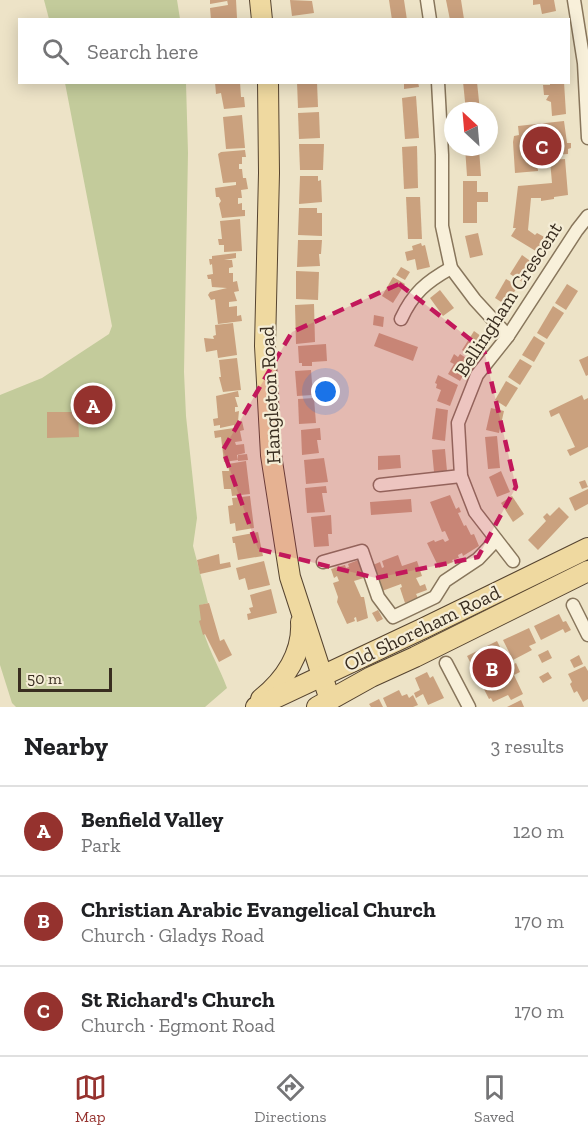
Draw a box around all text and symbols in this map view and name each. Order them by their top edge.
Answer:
search box [18,18,570,84]
icon: search [39,35,72,68]
text: Search here [87,38,198,65]
north arrow [444,102,498,156]
pin: C [522,124,562,168]
street label: Bellingham Crescent [449,217,567,381]
street label: Hangleton Road [254,325,286,465]
your location [311,377,340,406]
pin: A [74,382,112,428]
street label: Old Shoreham Road [340,580,504,676]
pin: B [472,646,512,690]
scale bar [18,665,112,692]
text: 50 m [27,669,62,688]
text: Nearby [24,730,108,762]
text: 3 results [490,734,564,758]
text: Benfield Valley [81,806,224,833]
text: A [37,819,50,843]
text: 120 m [513,819,564,843]
text: Park [81,833,121,857]
text: Christian Arabic Evangelical Church [81,896,436,923]
text: B [37,909,50,933]
text: 170 m [514,909,564,933]
text: Church · Gladys Road [81,923,264,947]
text: St Richard's Church [81,986,275,1013]
text: C [37,999,50,1023]
text: 170 m [514,999,564,1023]
text: Church · Egmont Road [81,1013,275,1037]
tab: Map [74,1071,107,1126]
tab: Directions [254,1071,327,1126]
tab: Saved [474,1071,514,1126]

